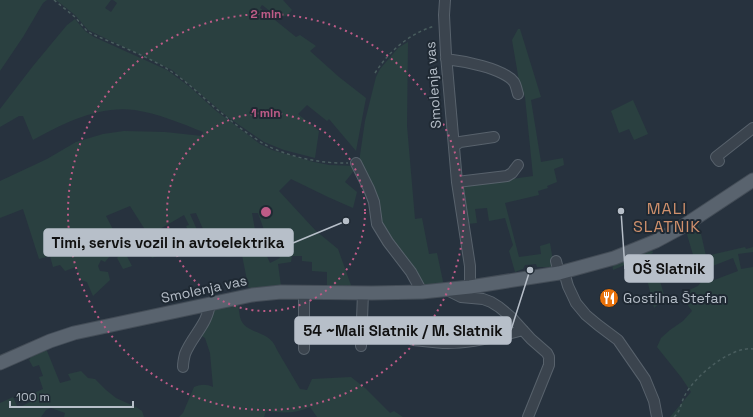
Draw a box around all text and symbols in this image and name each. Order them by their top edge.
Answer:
text: 2 min [250,6,282,22]
street label: Smolenja vas [421,41,445,129]
text: 1 min [251,105,281,121]
district label: MALI SLATNIK [633,198,701,237]
centre of rings [259,205,273,219]
callout: Timi, servis vozil in avtoelektrika [44,229,293,256]
text: Timi, servis vozil in avtoelektrika [52,233,285,252]
callout: OŠ Slatnik [625,255,713,282]
text: OŠ Slatnik [633,259,706,278]
street label: Smolenja vas [159,271,249,307]
restaurant icon: Gostilna Štefan [598,287,620,309]
place label: Gostilna Štefan [623,289,727,307]
callout: 54 ~Mali Slatnik / M. Slatnik [295,317,511,344]
text: 54 ~Mali Slatnik / M. Slatnik [303,321,503,340]
scale bar [10,383,133,409]
text: 100 m [16,389,50,405]

